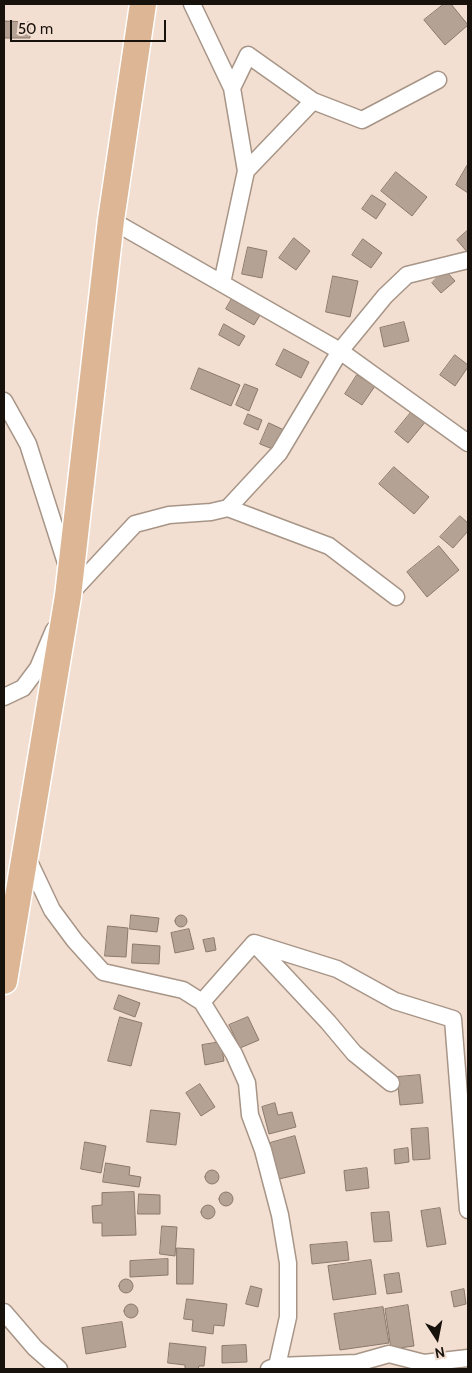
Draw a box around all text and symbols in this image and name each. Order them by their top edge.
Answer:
scale bar [12,10,169,42]
text: 50 m [18,20,53,38]
north arrow [412,1313,462,1363]
text: N [433,1343,446,1363]

